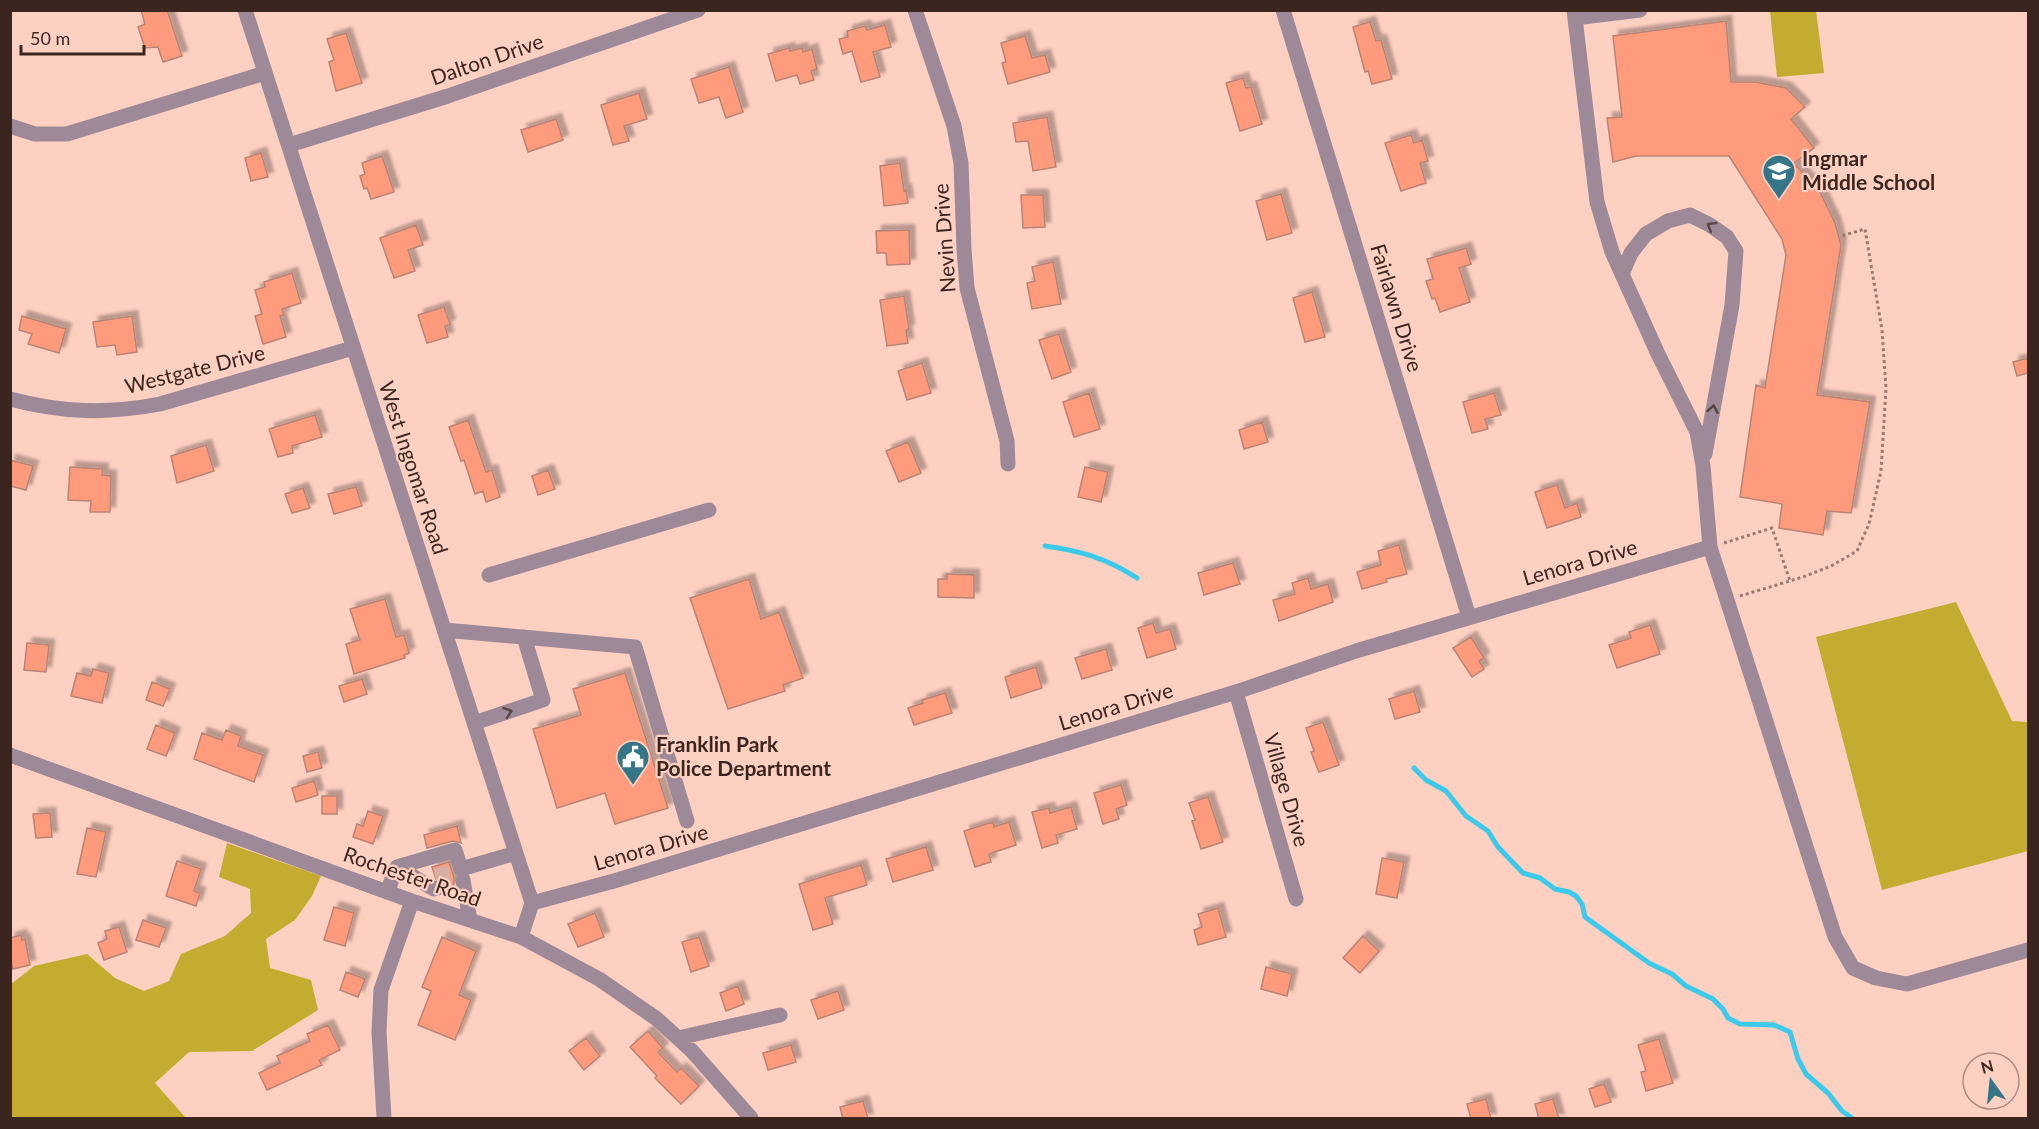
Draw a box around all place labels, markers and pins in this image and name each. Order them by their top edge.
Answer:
place label: Ingmar Middle School [1802,145,1935,194]
school or university icon: Ingmar Middle School [1761,153,1797,200]
place label: Franklin Park Police Department [656,731,831,780]
public building icon: Franklin Park Police Department [615,739,651,786]

